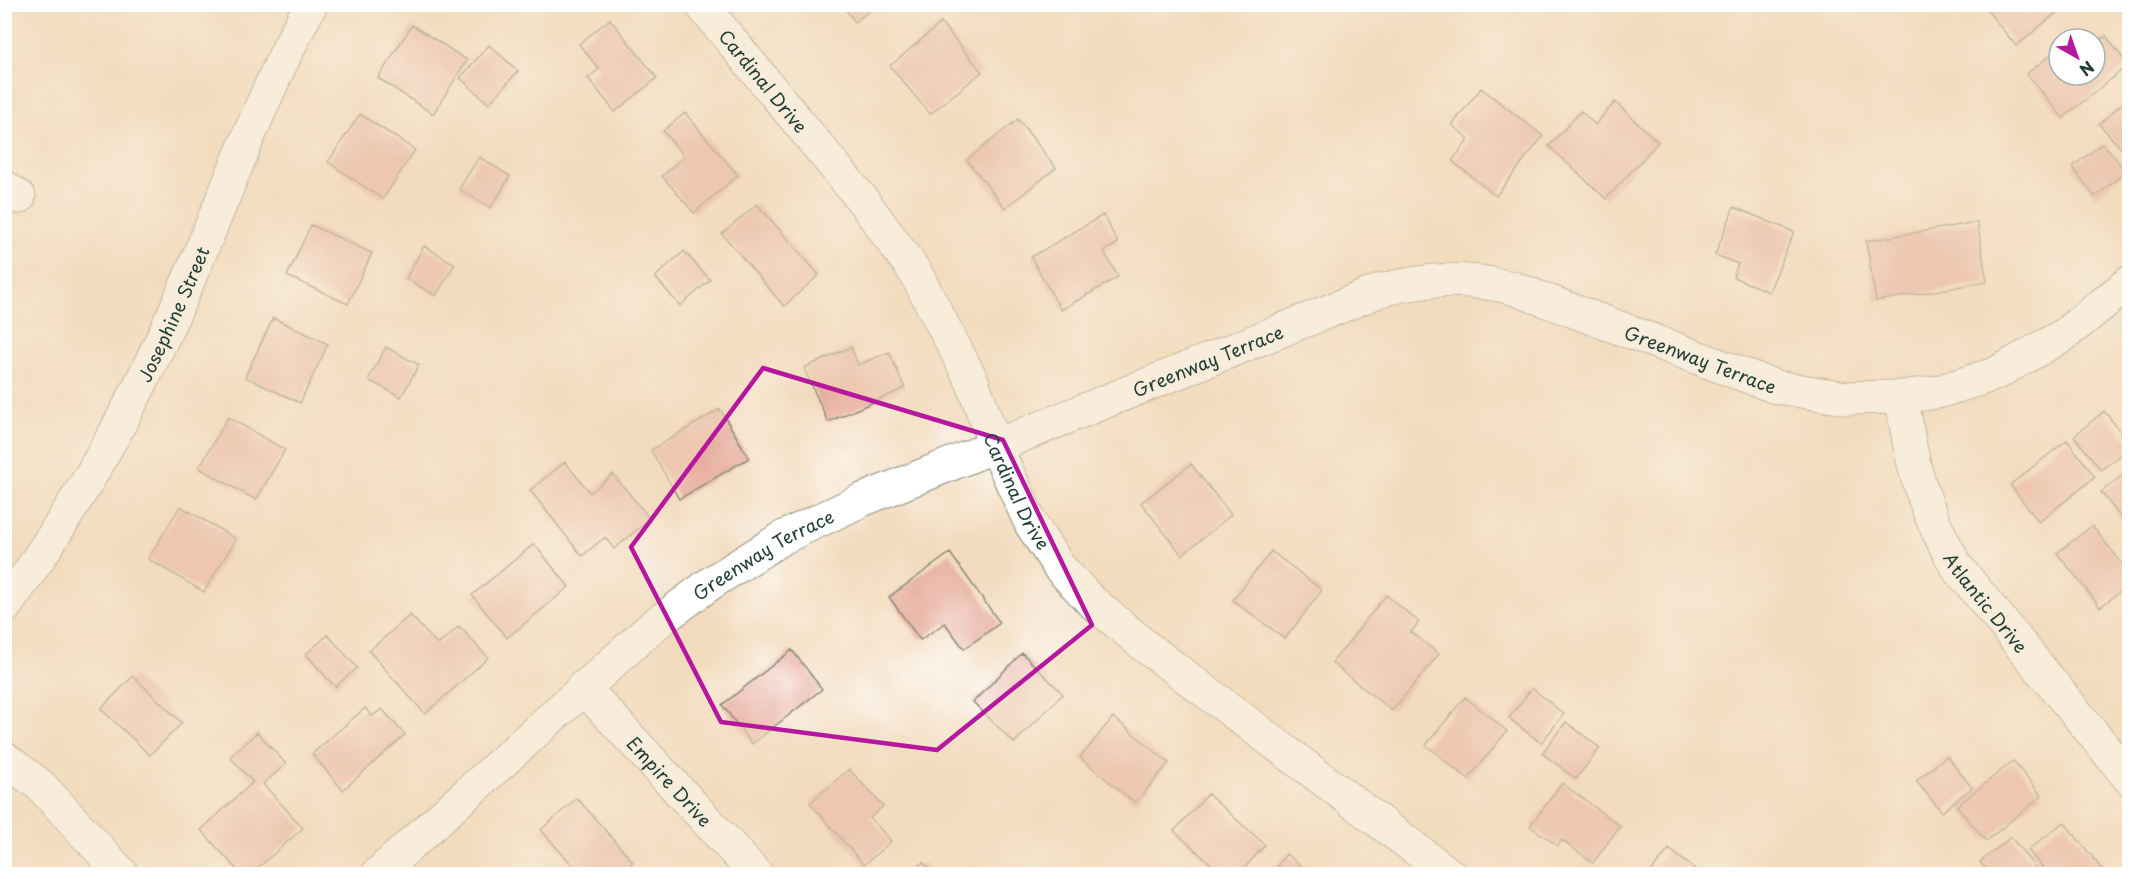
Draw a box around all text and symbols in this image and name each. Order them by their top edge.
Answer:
street label: Cardinal Drive [713,23,815,138]
north arrow [2047,27,2107,87]
text: N [2075,56,2100,83]
street label: Josephine Street [130,242,215,386]
street label: Greenway Terrace [1128,318,1287,403]
street label: Greenway Terrace [1621,318,1781,400]
street label: Cardinal Drive [978,429,1057,554]
street label: Greenway Terrace [686,502,838,606]
street label: Atlantic Drive [1938,547,2035,658]
street label: Empire Drive [621,730,719,832]

